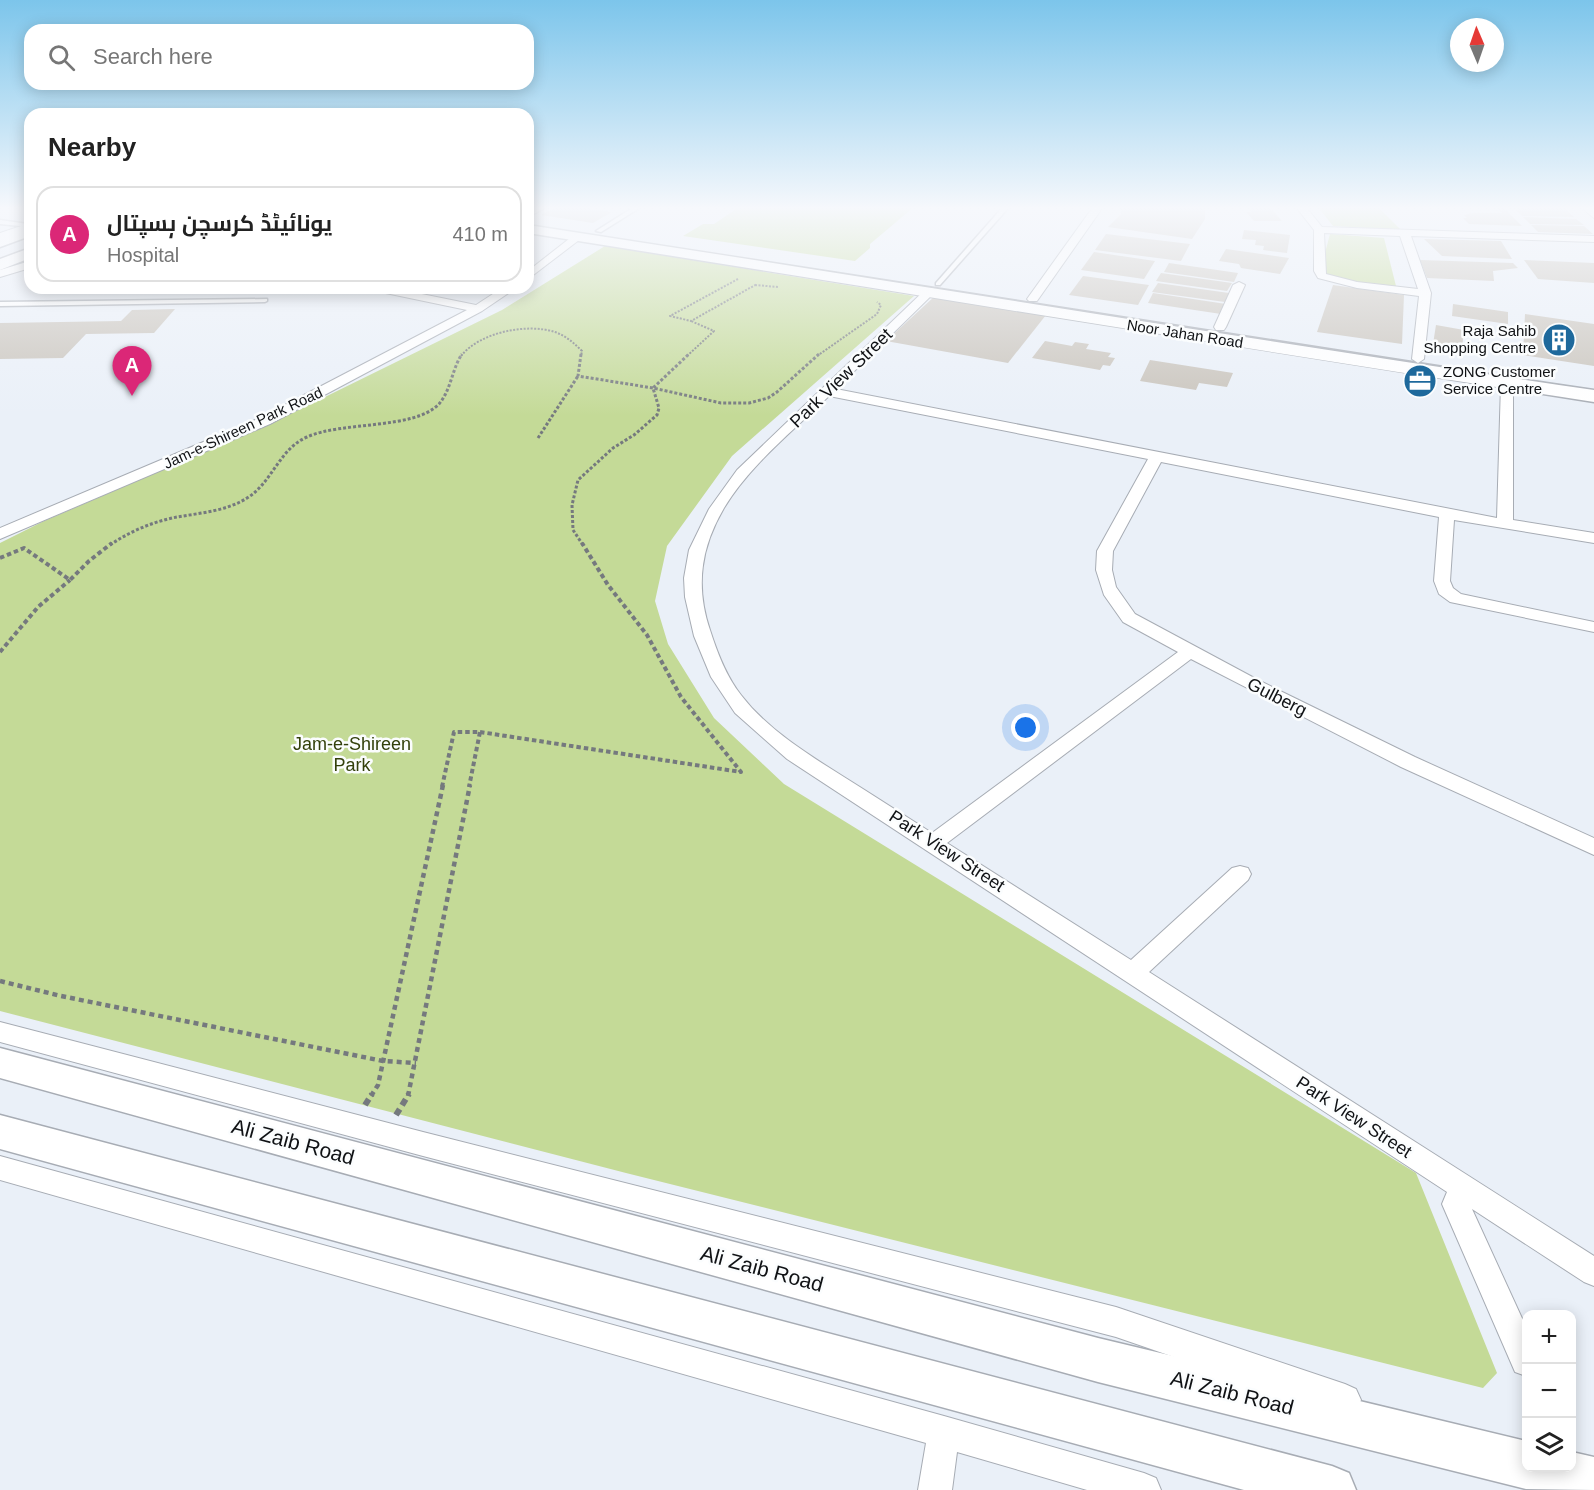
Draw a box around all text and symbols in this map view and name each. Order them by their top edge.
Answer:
north arrow [1450,18,1504,72]
search box [24,24,534,90]
icon: search [45,41,78,74]
text: Search here [93,44,213,69]
text: Nearby [48,132,136,162]
text: یونائیٹڈ کرسچن ہسپتال [107,211,332,236]
text: A [62,223,77,245]
text: 410 m [452,223,508,245]
text: Hospital [107,244,179,266]
street label: Noor Jahan Road [1126,316,1244,351]
place label: Raja Sahib Shopping Centre [1423,322,1536,356]
building icon: Raja Sahib Shopping Centre [1541,322,1577,358]
street label: Park View Street [786,324,896,432]
pin: A [112,346,152,396]
office icon: ZONG Customer Service Centre [1402,363,1438,399]
place label: ZONG Customer Service Centre [1443,363,1556,397]
street label: Jam-e-Shireen Park Road [161,383,325,472]
street label: Gulberg [1244,674,1310,720]
your location [1011,713,1040,742]
park label: Jam-e-Shireen Park [293,734,411,775]
street label: Park View Street [885,806,1009,896]
street label: Park View Street [1292,1072,1416,1162]
street label: Ali Zaib Road [229,1114,357,1169]
street label: Ali Zaib Road [698,1241,826,1296]
map controls [1522,1310,1576,1472]
button: + [1522,1310,1576,1364]
button: − [1522,1364,1576,1418]
street label: Ali Zaib Road [1168,1366,1296,1419]
button: layers [1522,1418,1576,1472]

